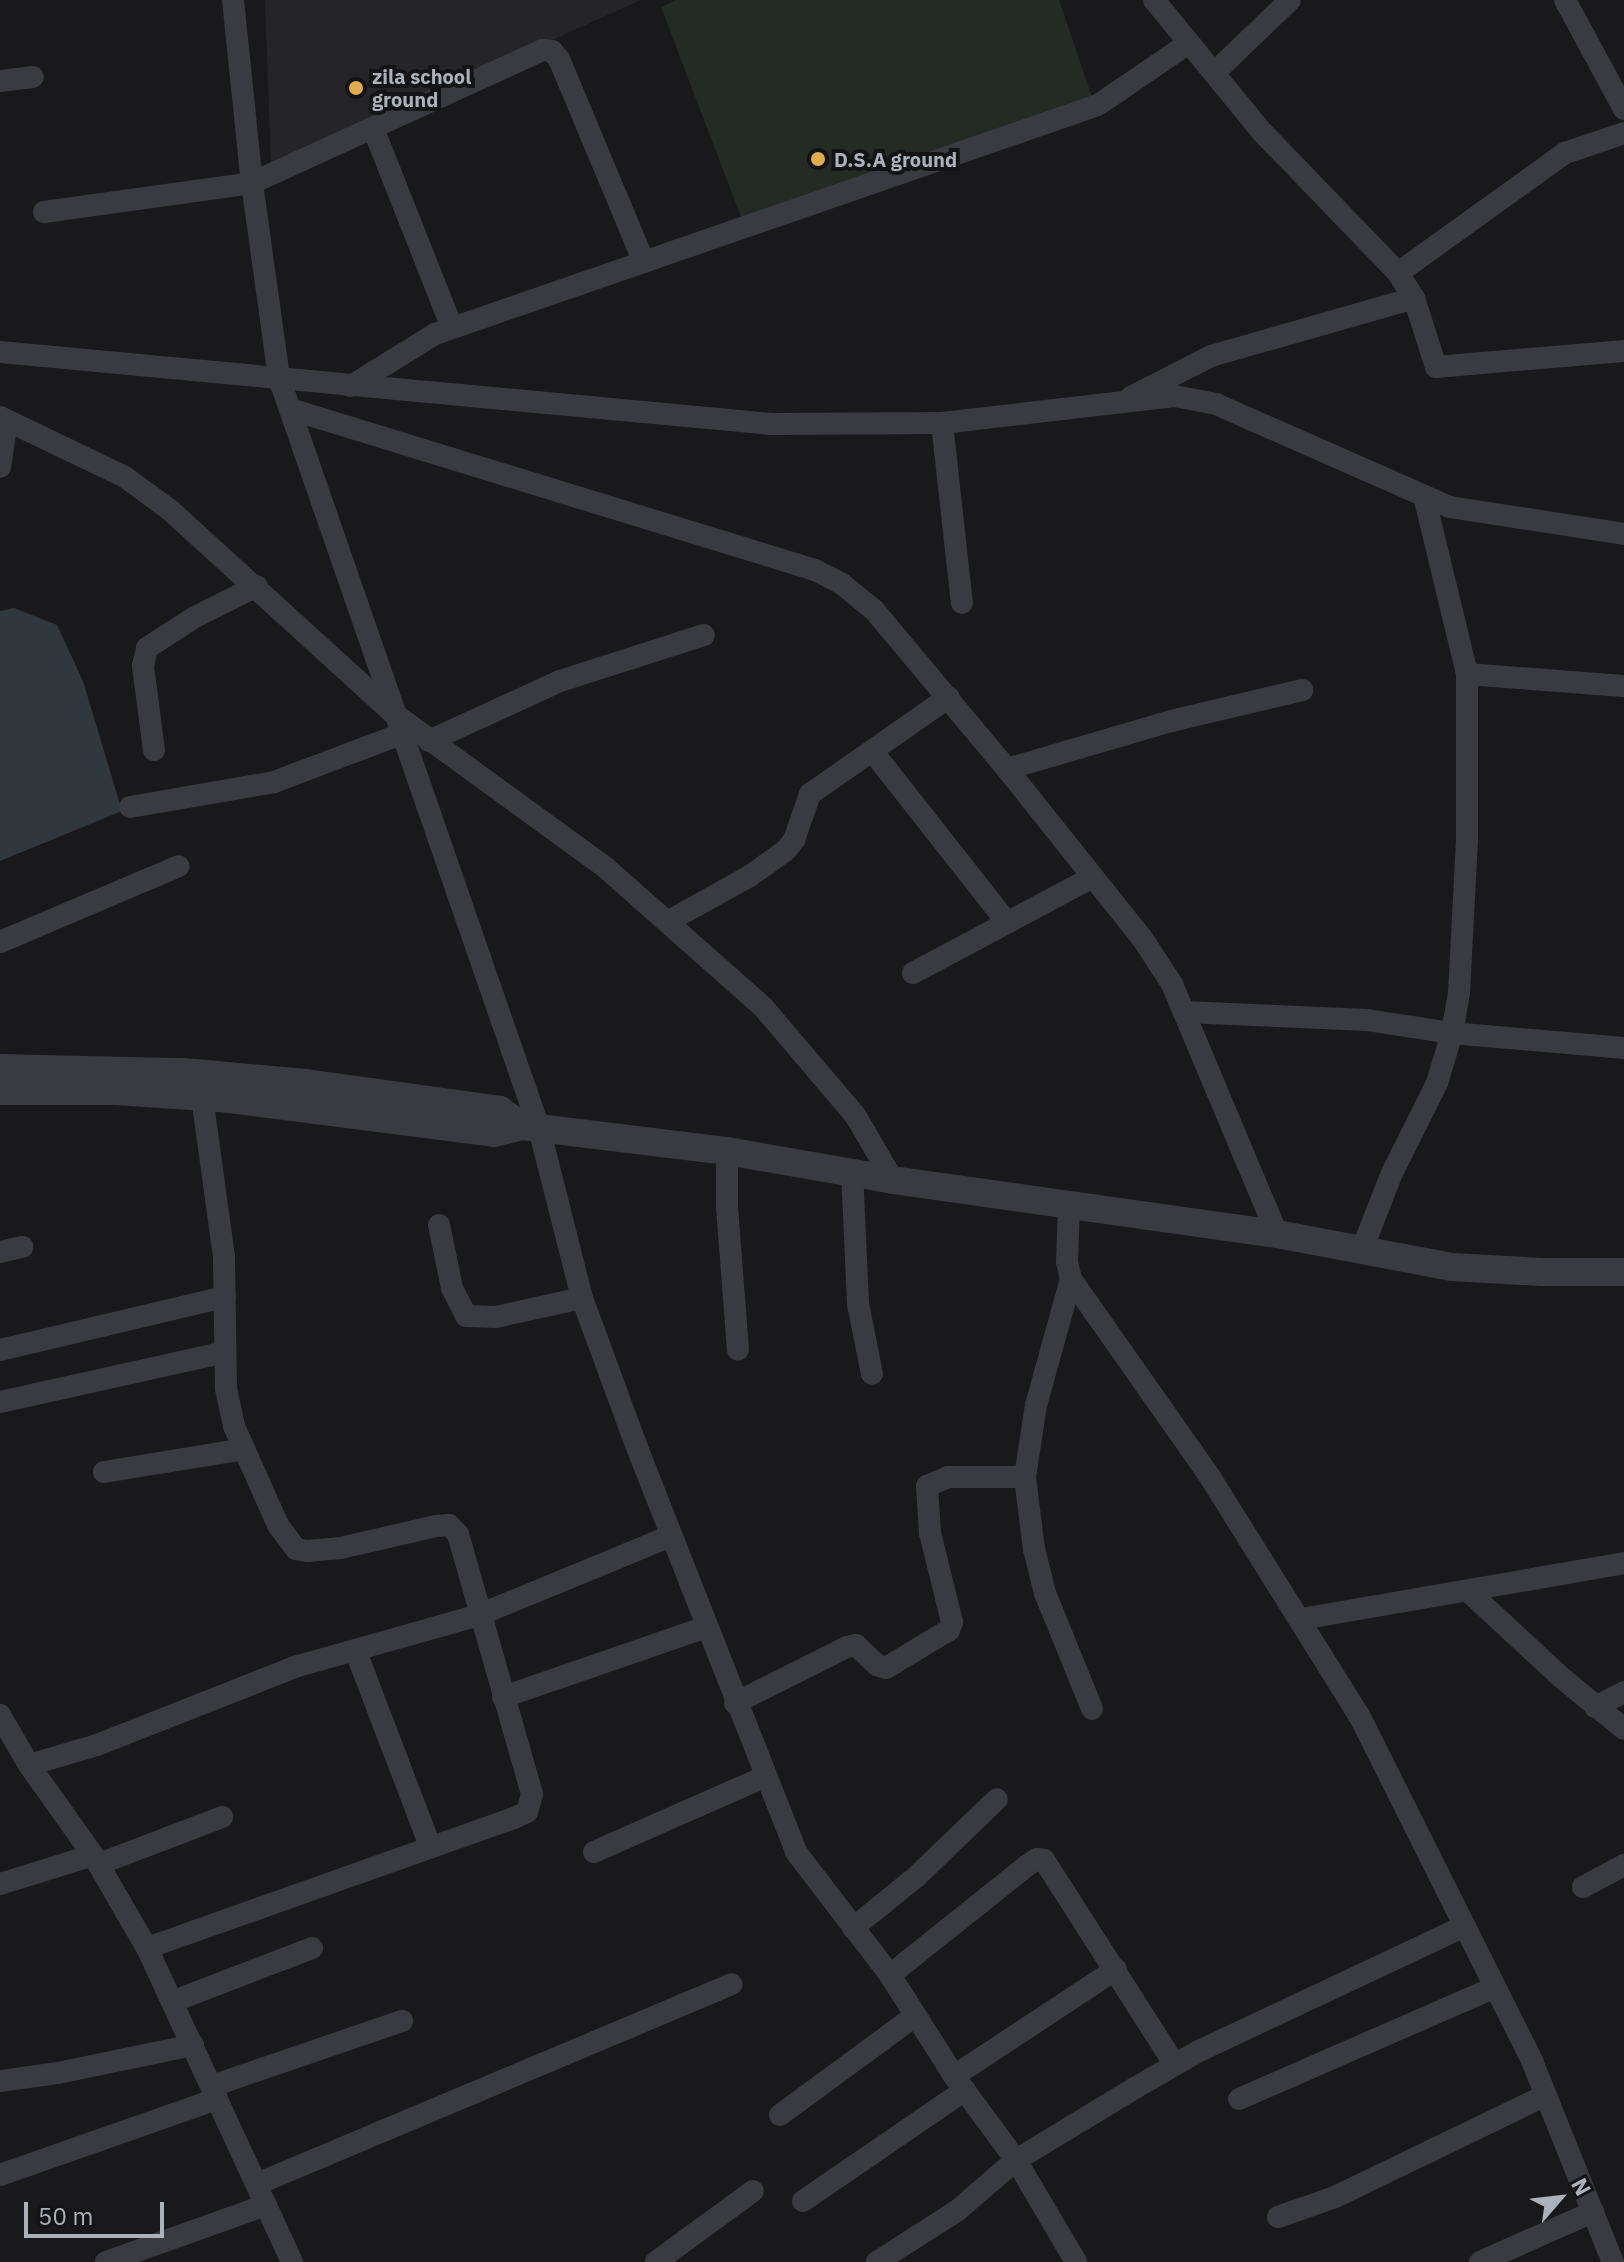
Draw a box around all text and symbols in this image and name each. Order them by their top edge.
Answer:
place label: zila school ground [372,64,471,111]
marker: zila school ground [347,79,365,97]
place label: D.S.A ground [834,147,957,171]
marker: D.S.A ground [809,150,827,168]
north arrow [1520,2158,1600,2238]
text: N [1565,2173,1598,2200]
scale bar [28,2186,168,2236]
text: 50 m [38,2200,93,2232]

